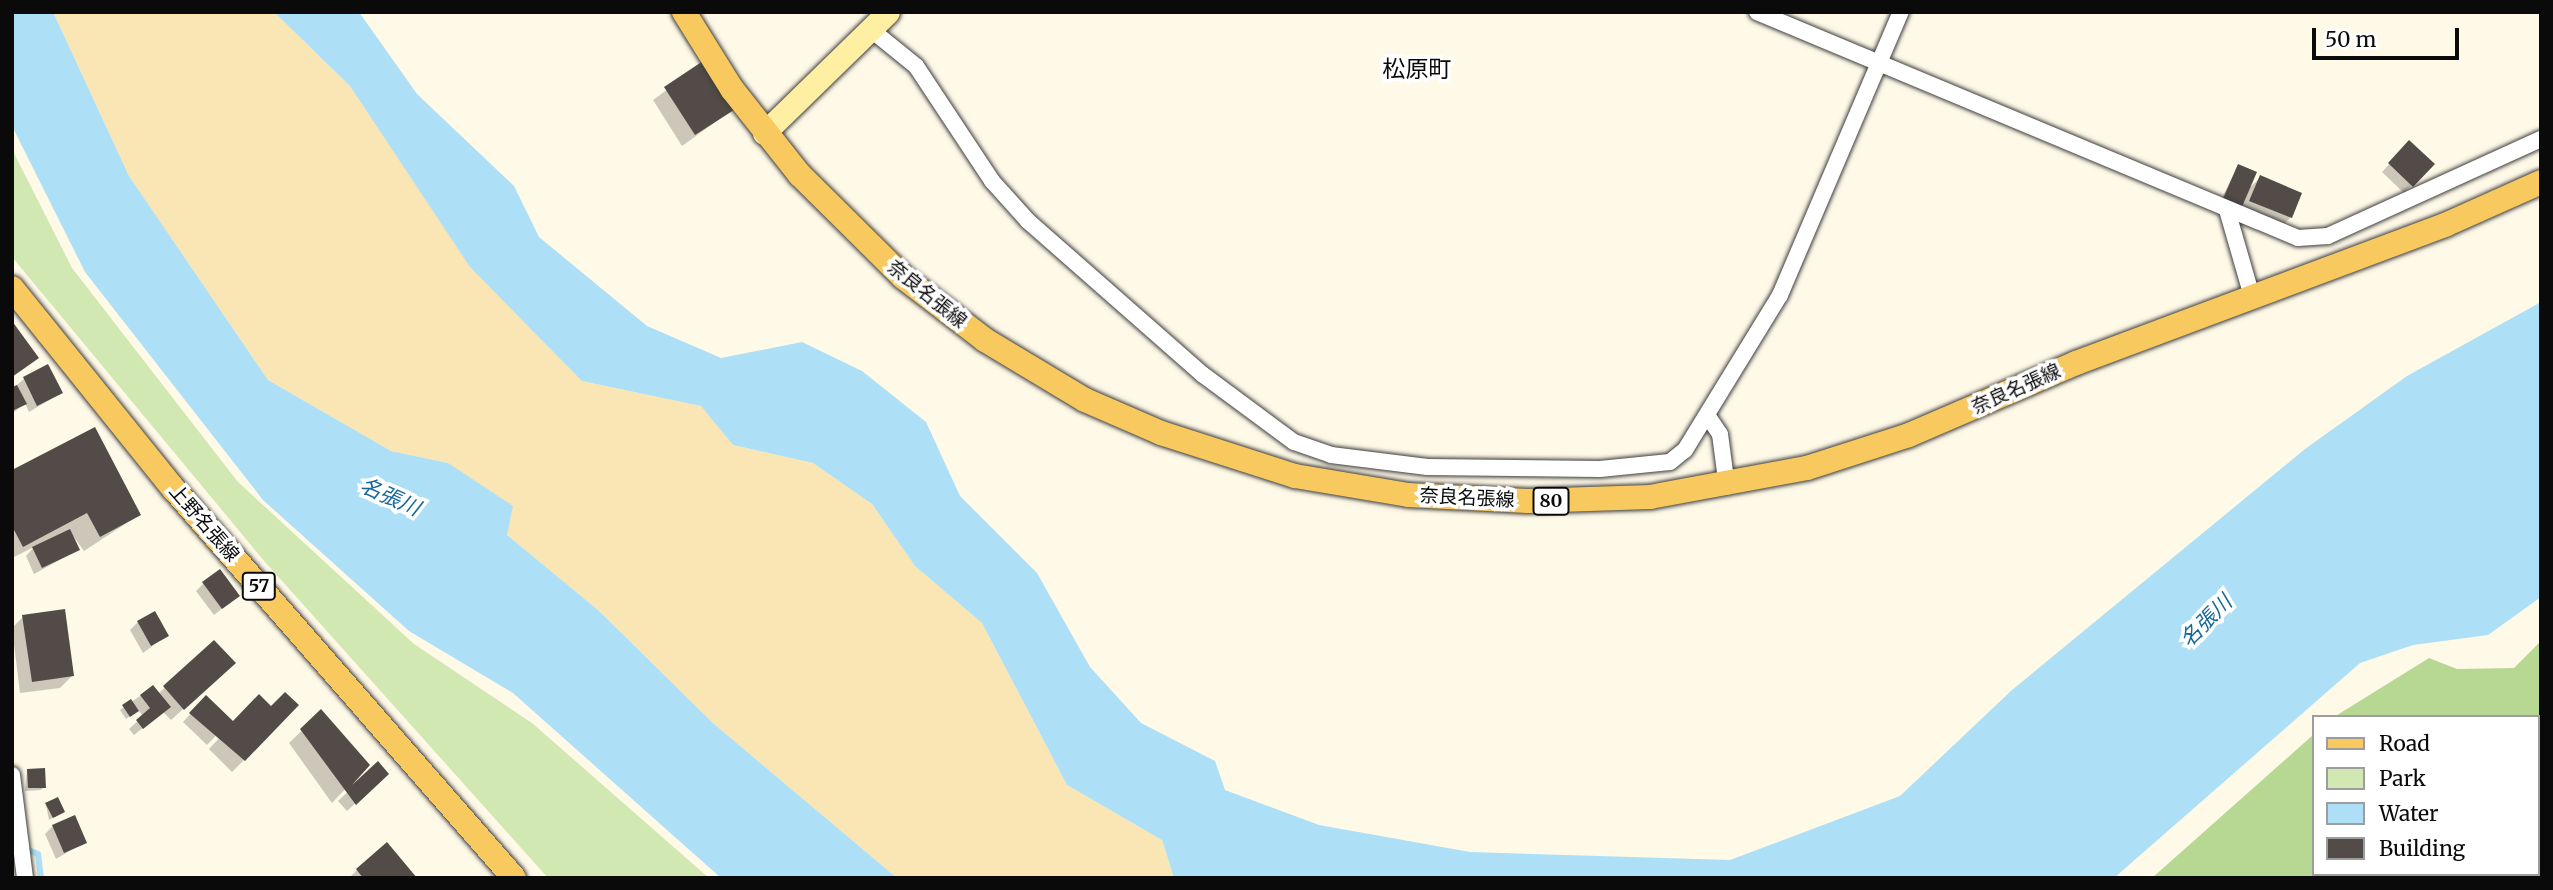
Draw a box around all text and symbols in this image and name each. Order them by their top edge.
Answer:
scale bar [2315,14,2462,58]
text: 50 m [2325,26,2376,53]
district label: 松原町 [1383,55,1451,83]
street label: 奈良名張線 [883,255,971,333]
street label: 奈良名張線 [1968,359,2064,419]
water label: 名張川 [356,473,424,521]
street label: 上野名張線 [164,480,244,566]
street label: 奈良名張線 [1419,484,1515,512]
road number: 80 [1532,486,1570,516]
road number: 57 [242,572,276,600]
water label: 名張川 [2175,590,2237,652]
legend [2312,715,2539,876]
text: Road [2379,730,2430,757]
text: Park [2379,765,2426,792]
text: Water [2379,800,2438,827]
text: Building [2379,835,2465,862]

